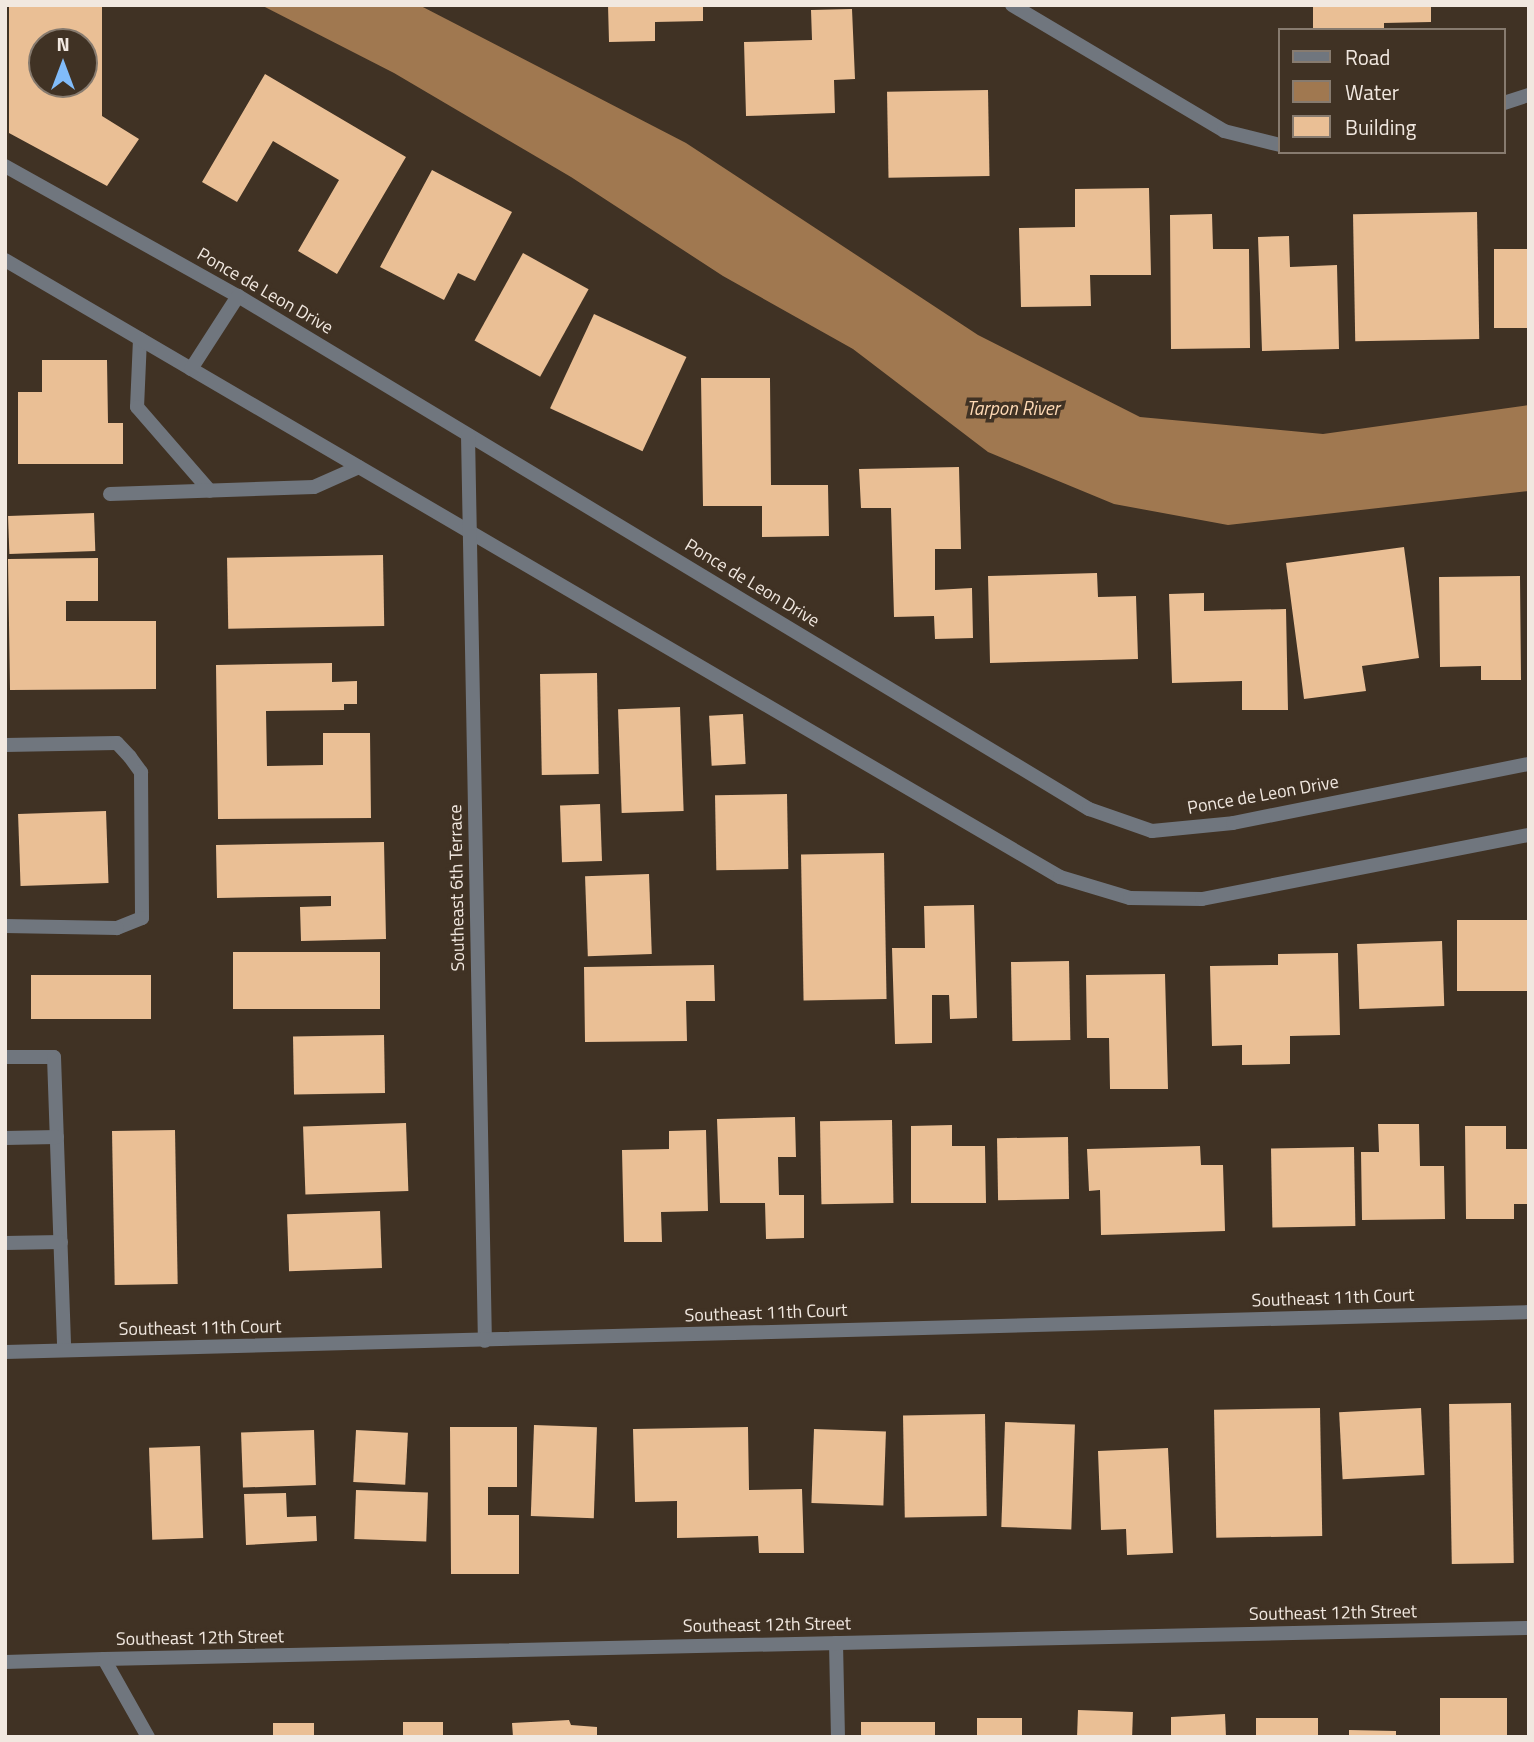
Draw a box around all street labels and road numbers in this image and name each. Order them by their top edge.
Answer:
street label: Ponce de Leon Drive [193,243,337,339]
street label: Ponce de Leon Drive [681,534,823,632]
street label: Ponce de Leon Drive [1186,771,1340,819]
street label: Southeast 6th Terrace [445,804,469,972]
street label: Southeast 11th Court [1251,1284,1415,1312]
street label: Southeast 11th Court [684,1299,848,1327]
street label: Southeast 11th Court [118,1316,282,1340]
street label: Southeast 12th Street [1249,1601,1417,1625]
street label: Southeast 12th Street [683,1613,851,1637]
street label: Southeast 12th Street [116,1626,284,1650]

